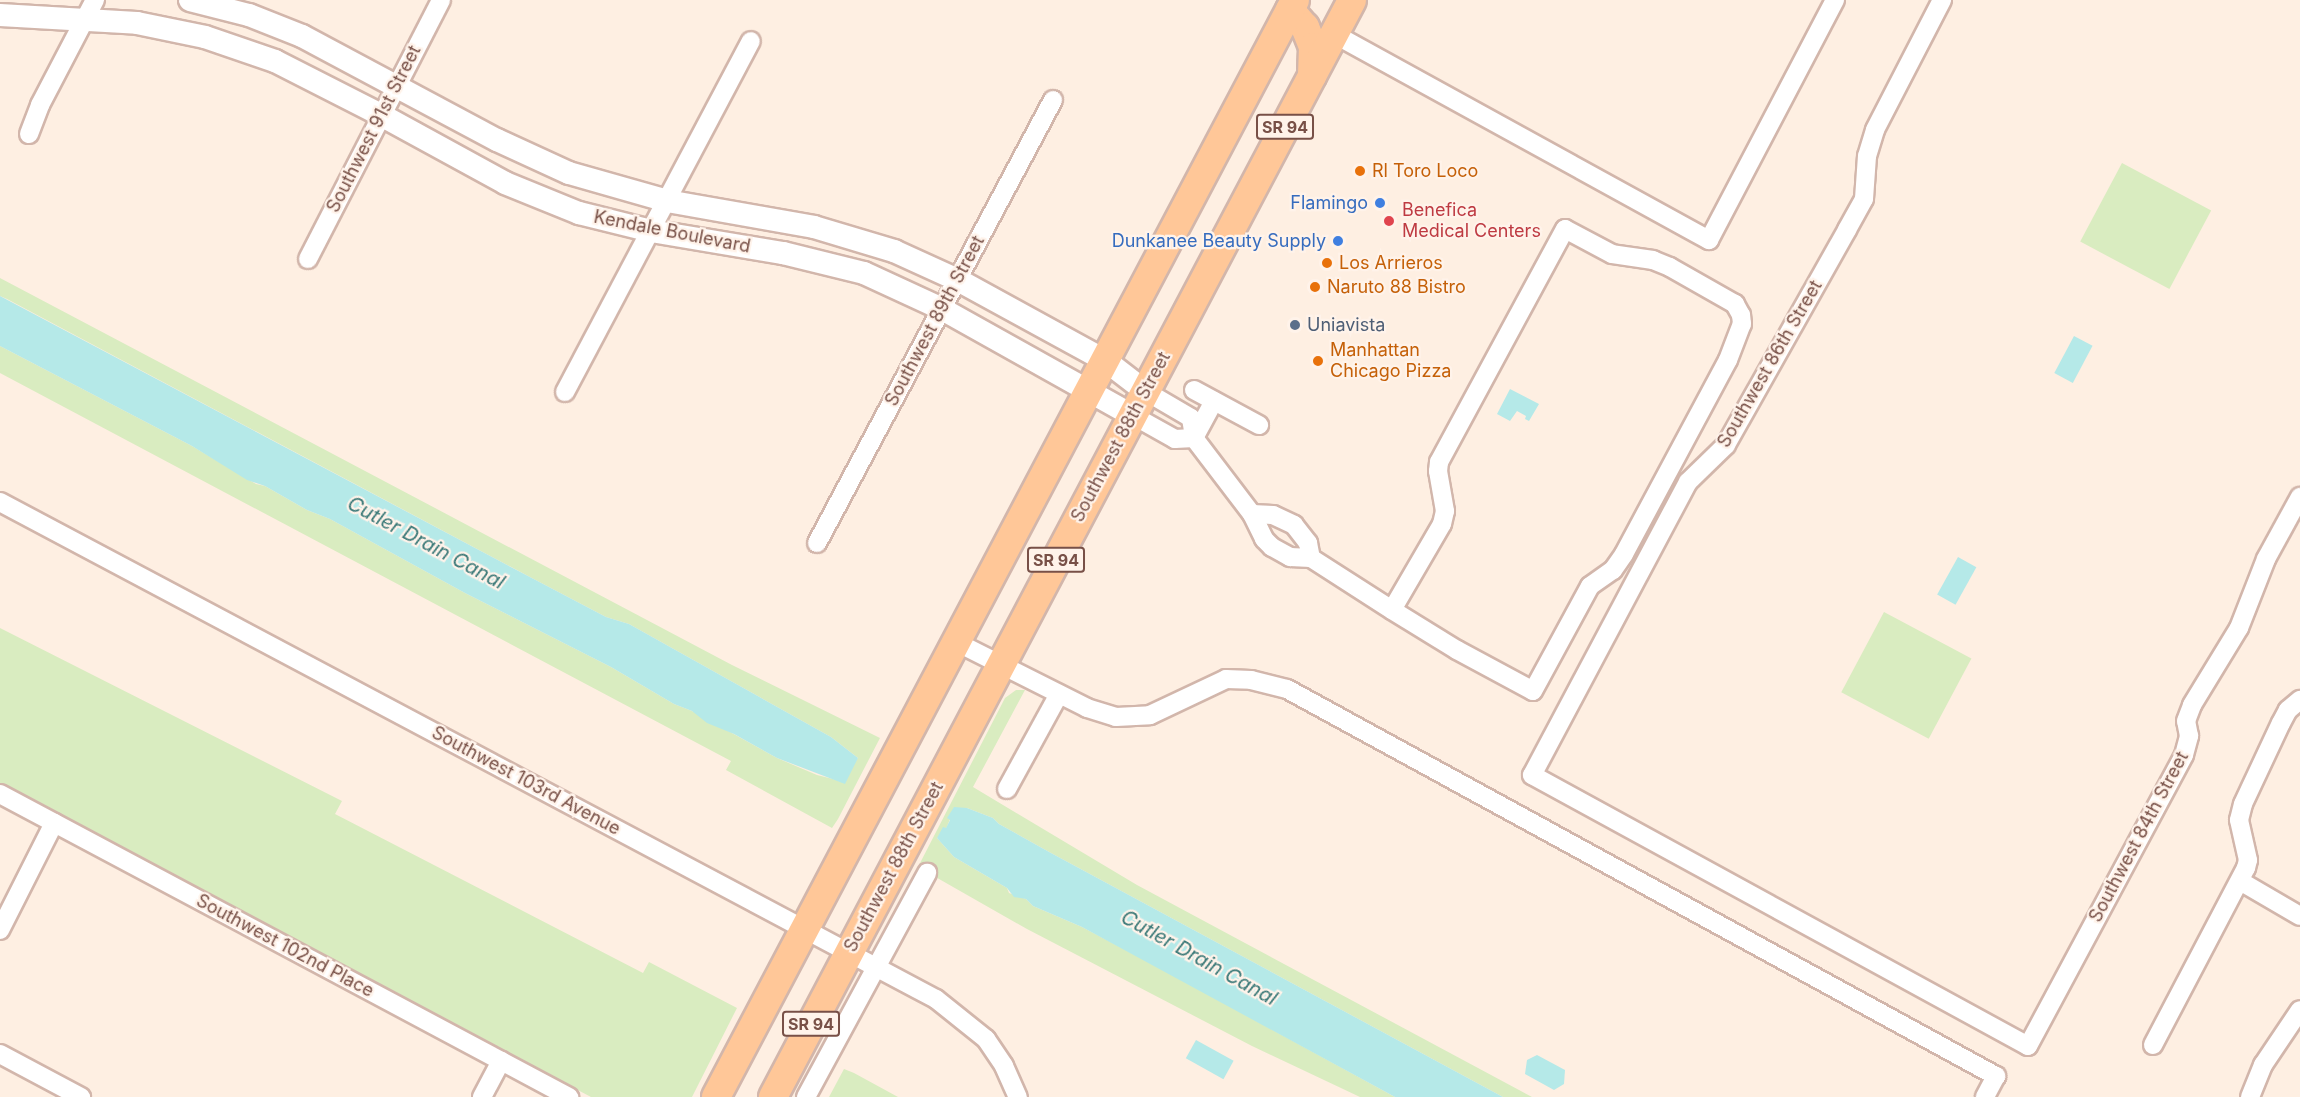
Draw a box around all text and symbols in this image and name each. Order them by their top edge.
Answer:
street label: Southwest 91st Street [322,42,426,216]
road number: SR 94 [1255,114,1315,140]
place label: Rl Toro Loco [1372,160,1478,182]
marker: Rl Toro Loco [1353,164,1367,178]
place label: Flamingo [1290,192,1368,214]
marker: Flamingo [1373,196,1387,210]
place label: Benefica Medical Centers [1402,200,1541,242]
street label: Kendale Boulevard [592,206,752,258]
marker: Benefica Medical Centers [1380,212,1398,230]
place label: Dunkanee Beauty Supply [1112,230,1326,252]
street label: Southwest 89th Street [881,232,989,410]
marker: Dunkanee Beauty Supply [1331,234,1345,248]
place label: Los Arrieros [1339,252,1443,274]
marker: Los Arrieros [1320,256,1334,270]
place label: Naruto 88 Bistro [1327,276,1466,298]
street label: Southwest 86th Street [1713,277,1827,451]
marker: Naruto 88 Bistro [1308,280,1322,294]
place label: Uniavista [1307,314,1385,336]
marker: Uniavista [1288,318,1302,332]
place label: Manhattan Chicago Pizza [1330,340,1451,382]
street label: Southwest 88th Street [1067,348,1175,526]
marker: Manhattan Chicago Pizza [1311,354,1325,368]
water label: Cutler Drain Canal [343,491,509,595]
road number: SR 94 [1026,547,1086,573]
street label: Southwest 103rd Avenue [428,722,624,840]
street label: Southwest 84th Street [2085,748,2193,926]
street label: Southwest 88th Street [840,778,948,956]
street label: Southwest 102nd Place [193,890,377,1002]
water label: Cutler Drain Canal [1117,905,1281,1011]
road number: SR 94 [781,1011,841,1037]

